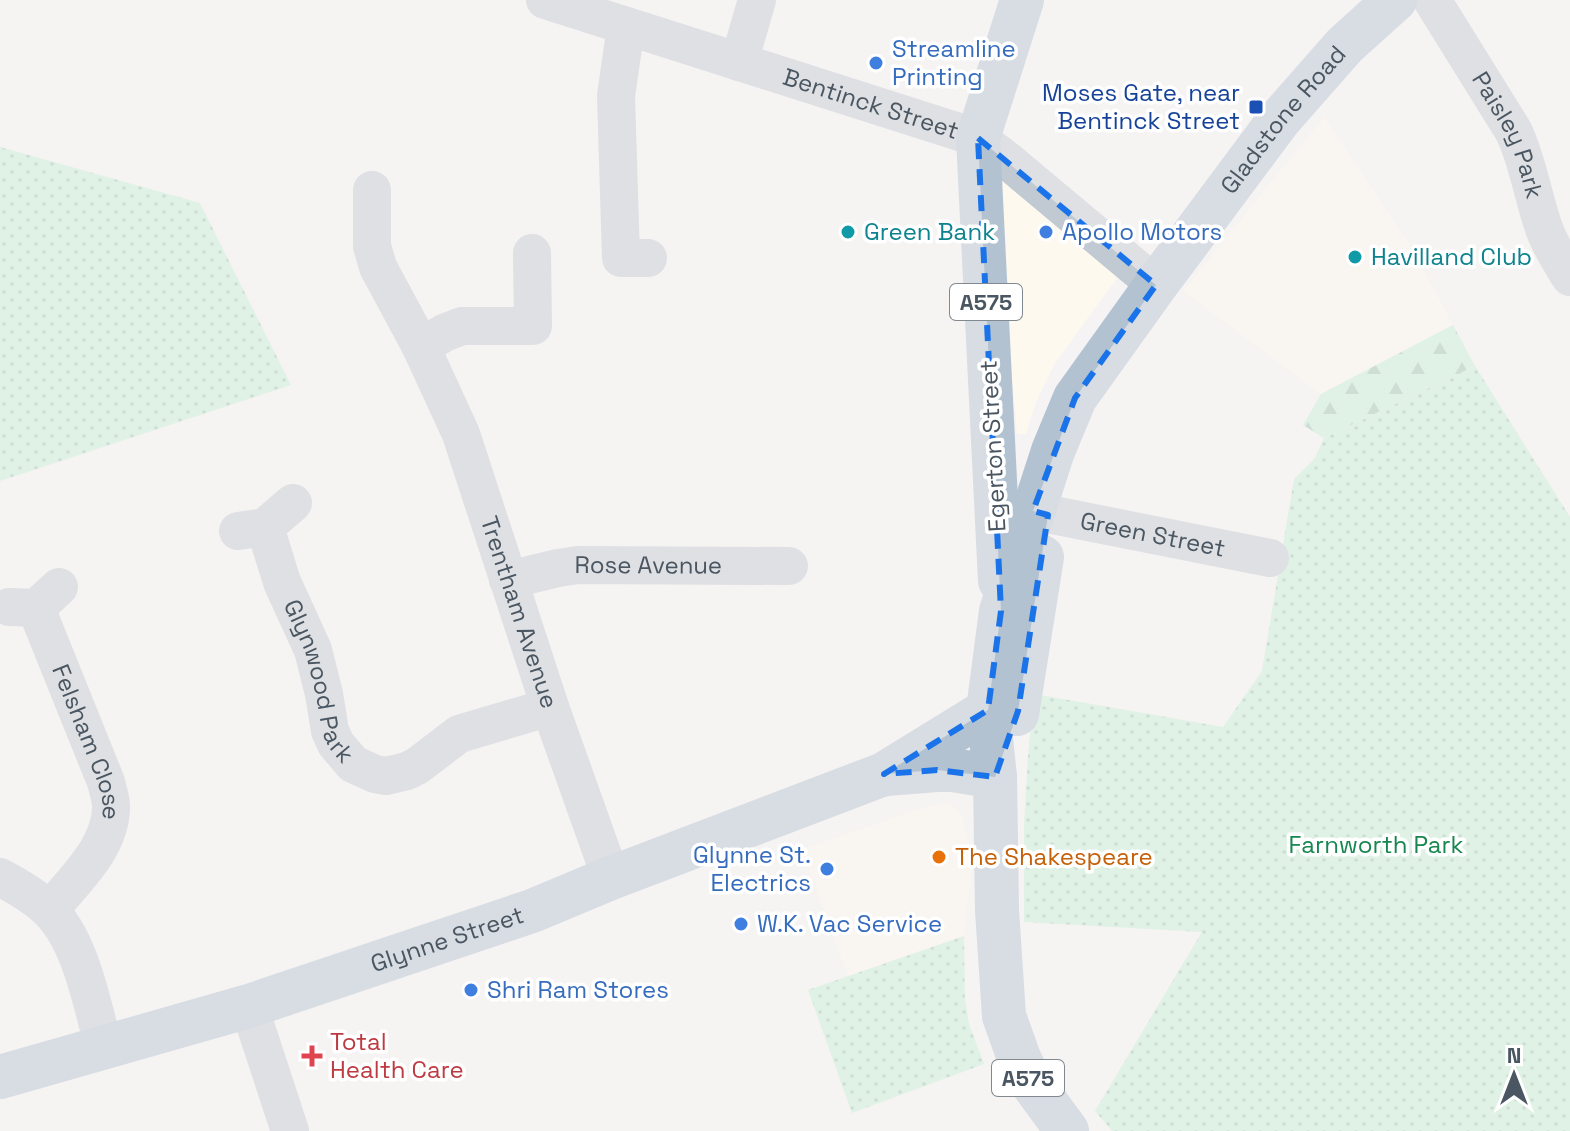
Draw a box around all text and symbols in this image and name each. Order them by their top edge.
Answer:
place label: Streamline Printing [892,33,1016,92]
street label: Gladstone Road [1213,39,1352,200]
marker: Streamline Printing [867,54,885,72]
street label: Bentinck Street [779,61,963,146]
street label: Paisley Park [1465,66,1550,202]
place label: Moses Gate, near Bentinck Street [1042,77,1240,136]
marker: Moses Gate, near Bentinck Street [1247,98,1265,116]
place label: Green Bank [864,216,995,247]
place label: Apollo Motors [1062,216,1222,247]
marker: Green Bank [839,223,857,241]
marker: Apollo Motors [1037,223,1055,241]
place label: Havilland Club [1371,241,1532,272]
marker: Havilland Club [1346,248,1364,266]
road number: A575 [950,284,1022,320]
street label: Egerton Street [973,359,1012,533]
street label: Green Street [1078,505,1228,564]
street label: Trentham Avenue [474,512,565,712]
street label: Rose Avenue [575,549,722,581]
street label: Glynwood Park [277,594,361,769]
street label: Felsham Close [45,660,127,821]
park label: Farnworth Park [1289,829,1464,860]
place label: Glynne St. Electrics [693,839,811,898]
place label: The Shakespeare [955,841,1153,872]
marker: The Shakespeare [930,848,948,866]
marker: Glynne St. Electrics [818,860,836,878]
street label: Glynne Street [366,899,528,979]
place label: W.K. Vac Service [757,908,942,939]
marker: W.K. Vac Service [732,915,750,933]
place label: Shri Ram Stores [487,974,669,1005]
marker: Shri Ram Stores [462,981,480,999]
place label: Total Health Care [330,1026,464,1085]
north arrow [1474,1035,1554,1115]
text: N [1507,1041,1521,1069]
marker: Total Health Care [301,1045,323,1067]
road number: A575 [992,1060,1064,1096]

